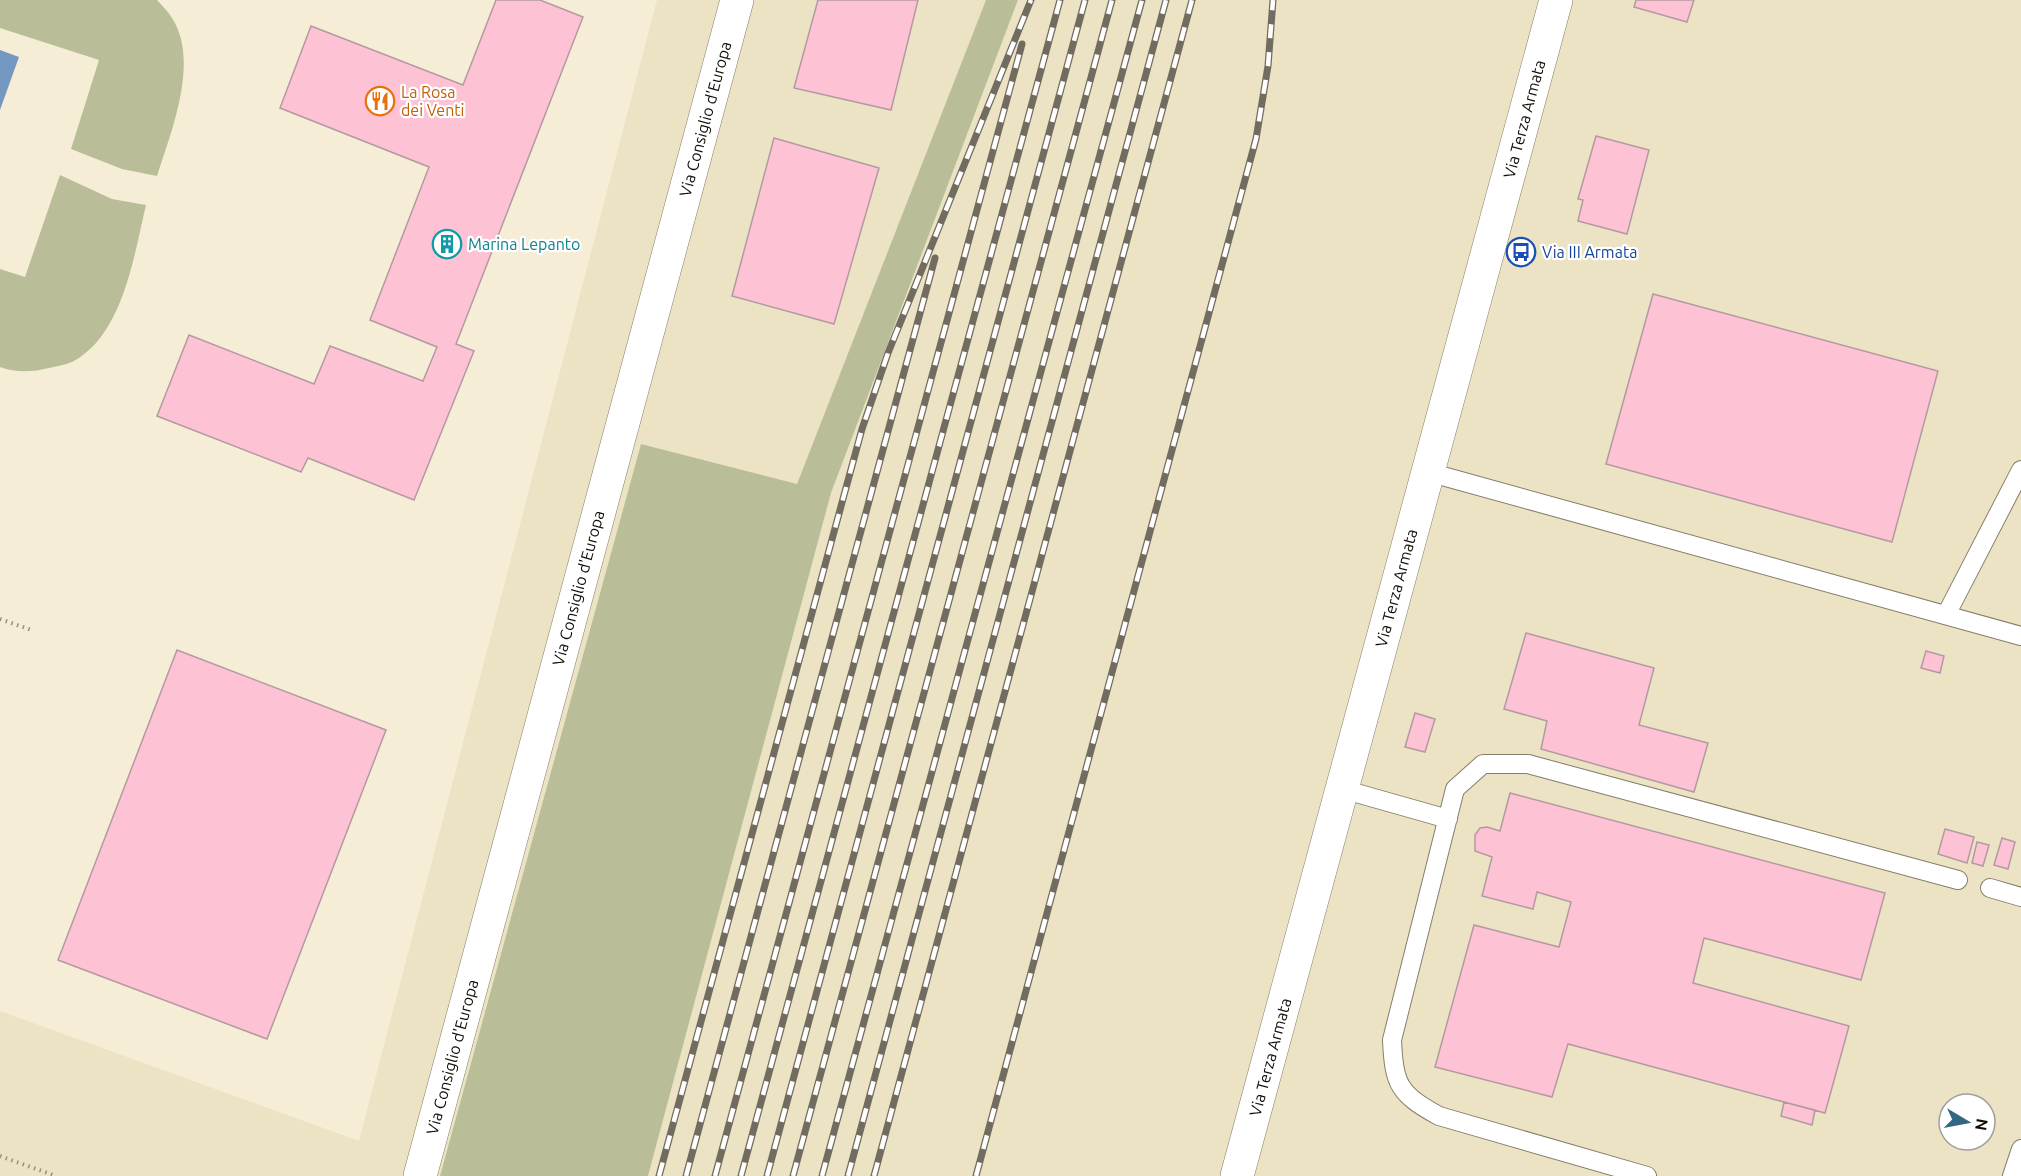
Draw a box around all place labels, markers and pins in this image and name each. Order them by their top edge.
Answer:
place label: La Rosa dei Venti [401,83,464,119]
restaurant icon: La Rosa dei Venti [364,85,396,117]
building icon: Marina Lepanto [431,228,463,260]
place label: Marina Lepanto [468,235,580,253]
bus stop icon: Via III Armata [1505,236,1537,268]
place label: Via III Armata [1542,243,1637,261]

